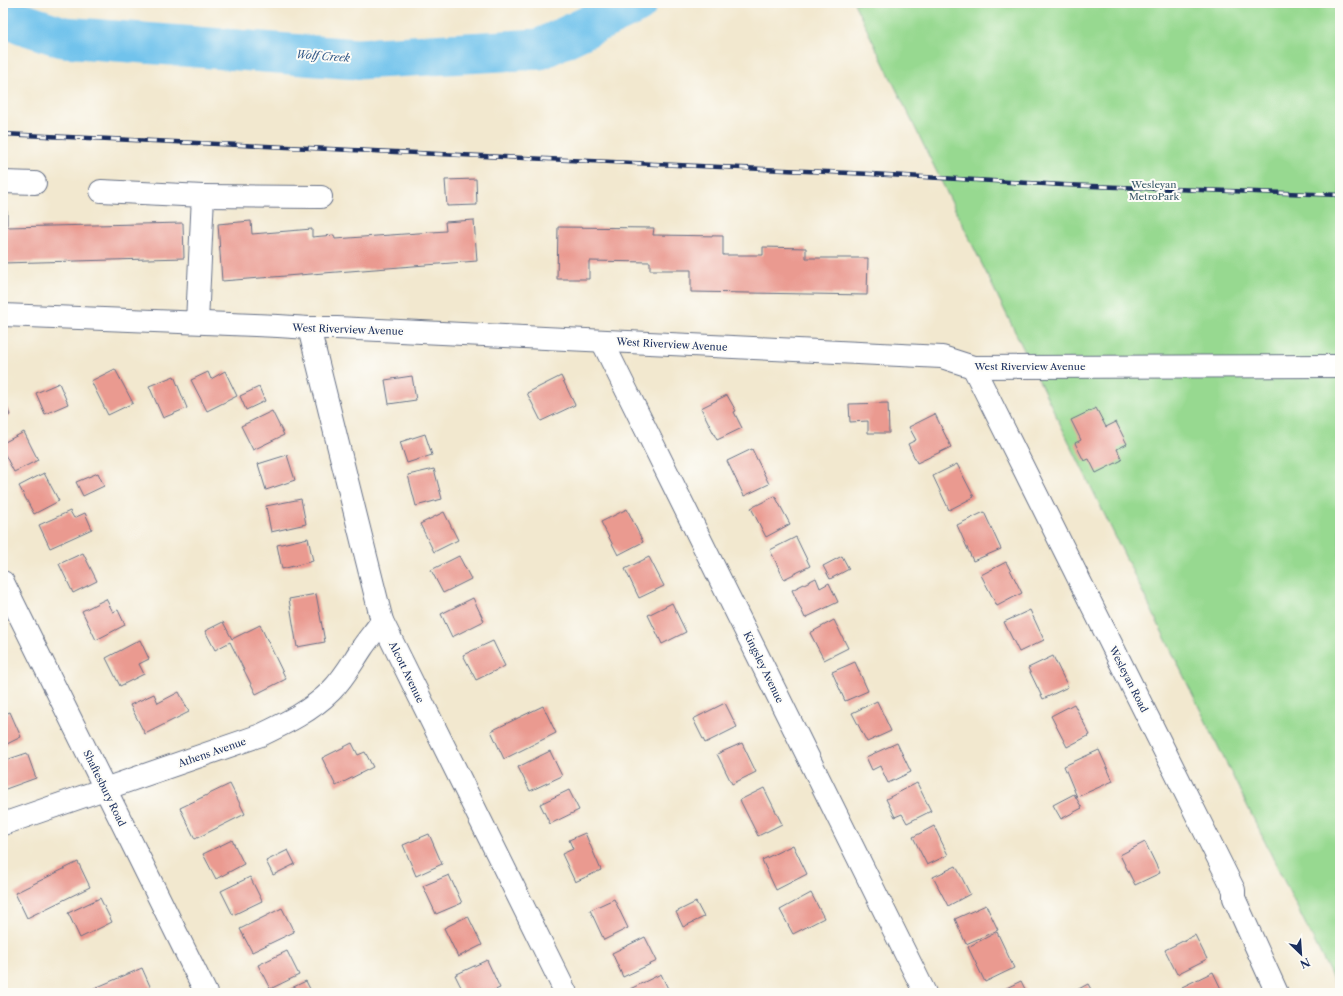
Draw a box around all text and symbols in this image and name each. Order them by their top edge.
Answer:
water label: Wolf Creek [295,47,351,65]
park label: Wesleyan MetroPark [1129,178,1181,203]
street label: West Riverview Avenue [291,321,404,338]
street label: West Riverview Avenue [615,335,728,354]
street label: West Riverview Avenue [973,360,1086,373]
street label: Kingsley Avenue [741,629,787,706]
street label: Alcott Avenue [386,639,427,705]
street label: Wesleyan Road [1106,643,1151,715]
street label: Athens Avenue [175,735,248,771]
street label: Shaftesbury Road [80,748,129,829]
north arrow [1281,934,1321,974]
text: N [1298,955,1313,972]

